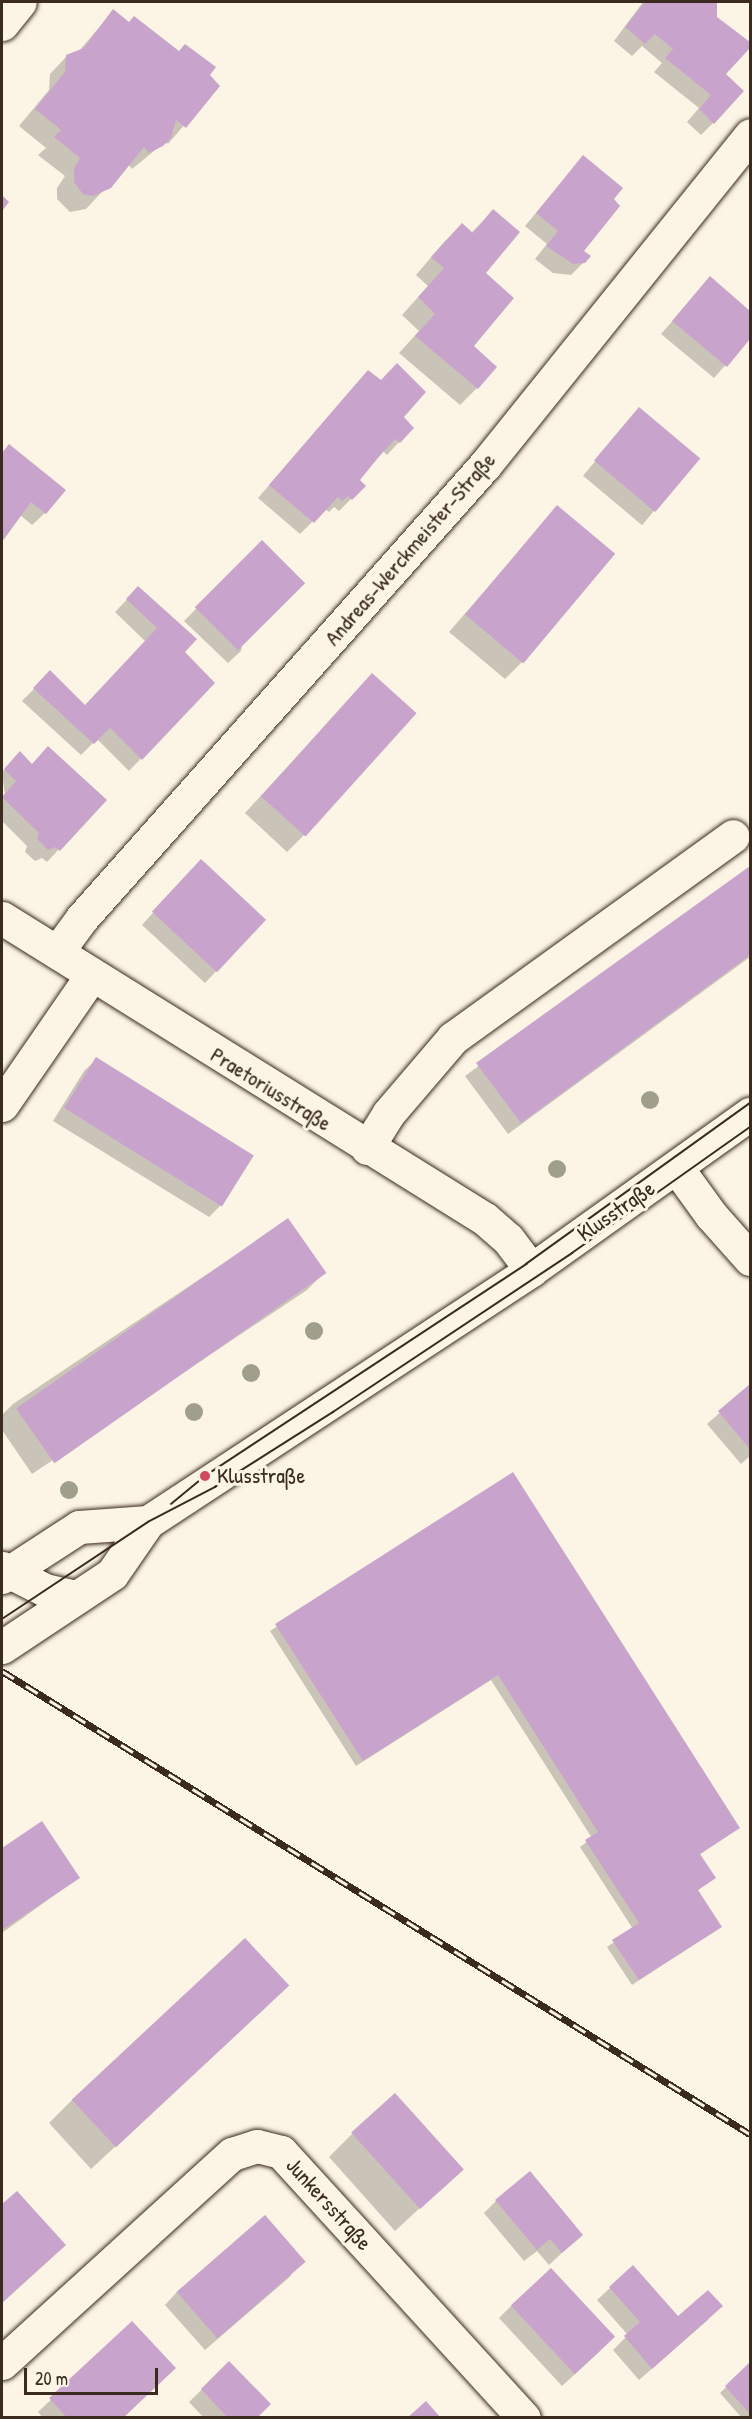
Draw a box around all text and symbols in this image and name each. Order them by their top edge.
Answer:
street label: Andreas-Werckmeister-Straße [319,447,501,651]
street label: Praetoriusstraße [206,1041,336,1137]
street label: Klusstraße [572,1175,660,1247]
place label: Klusstraße [217,1463,305,1489]
marker: Klusstraße [198,1469,212,1483]
street label: Junkersstraße [281,2152,377,2256]
scale bar [27,2356,160,2394]
text: 20 m [35,2366,68,2391]

